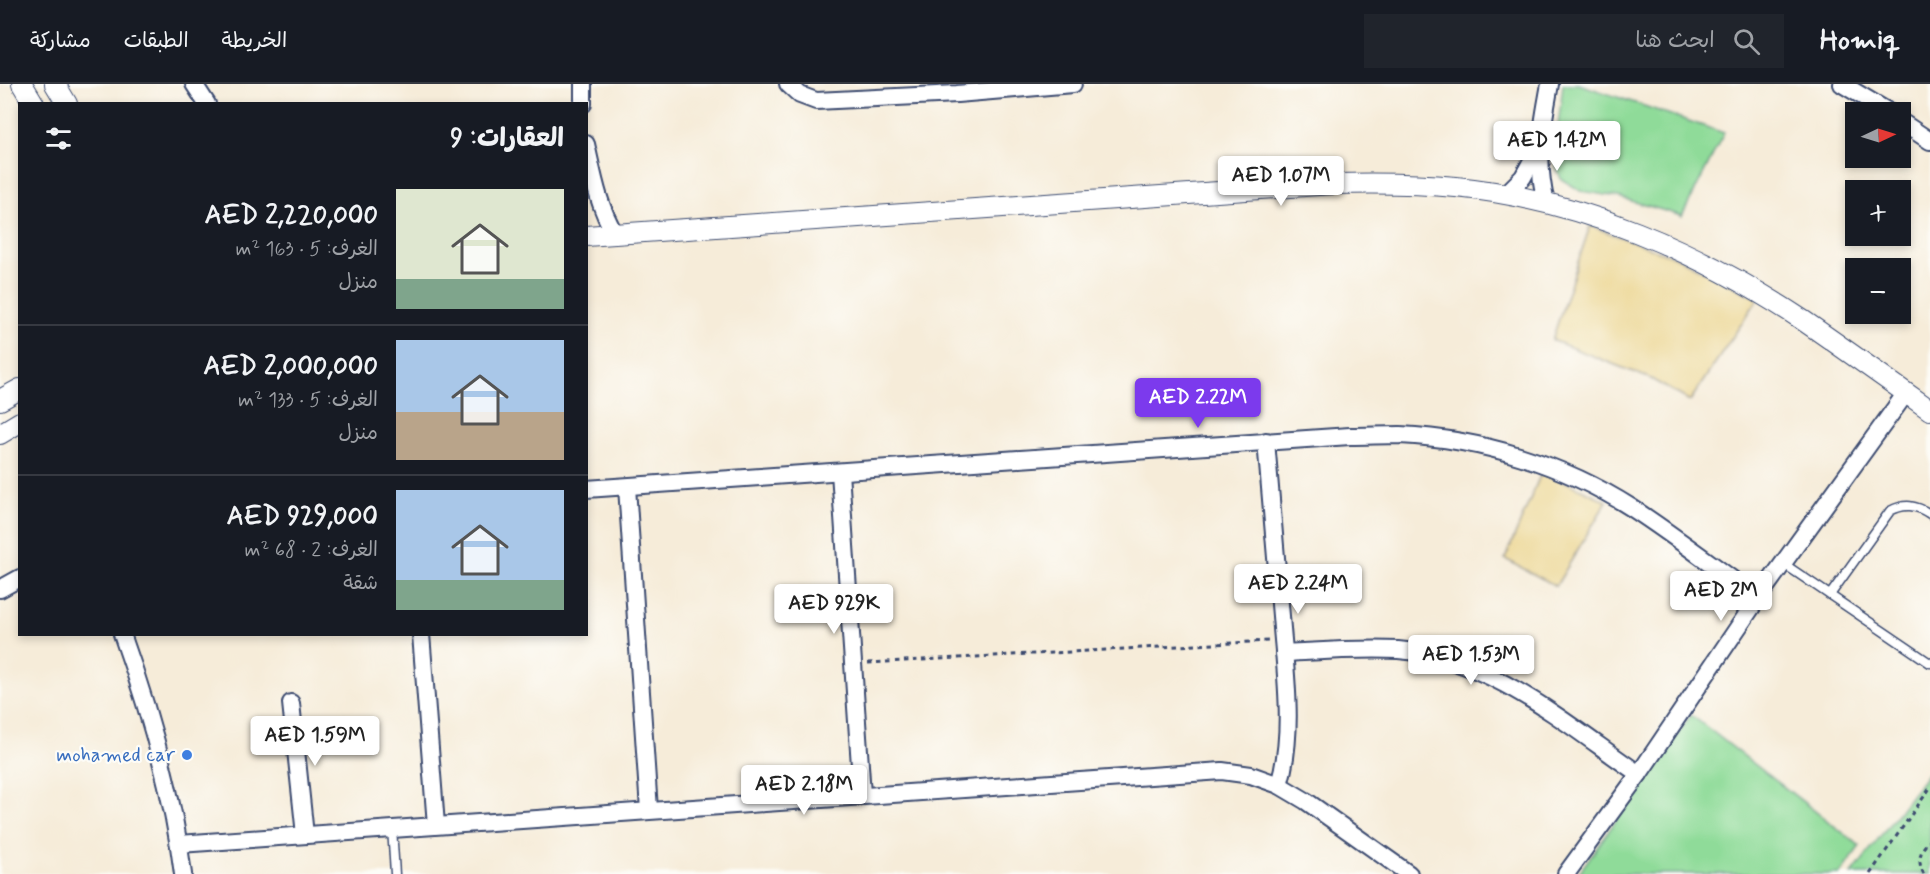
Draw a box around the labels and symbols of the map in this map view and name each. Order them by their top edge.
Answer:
north arrow [1845,102,1911,168]
pin: AED 1.42M [1488,121,1626,172]
pin: AED 1.07M [1212,156,1350,207]
pin: AED 2.22M [1129,378,1267,429]
pin: AED 2.24M [1229,564,1367,615]
pin: AED 2M [1672,571,1770,622]
pin: AED 929K [772,584,896,635]
pin: AED 1.53M [1402,635,1540,686]
pin: AED 1.59M [246,716,384,767]
place label: mohamed car [56,742,176,769]
marker: mohamed car [180,748,194,762]
pin: AED 2.18M [735,765,873,816]

